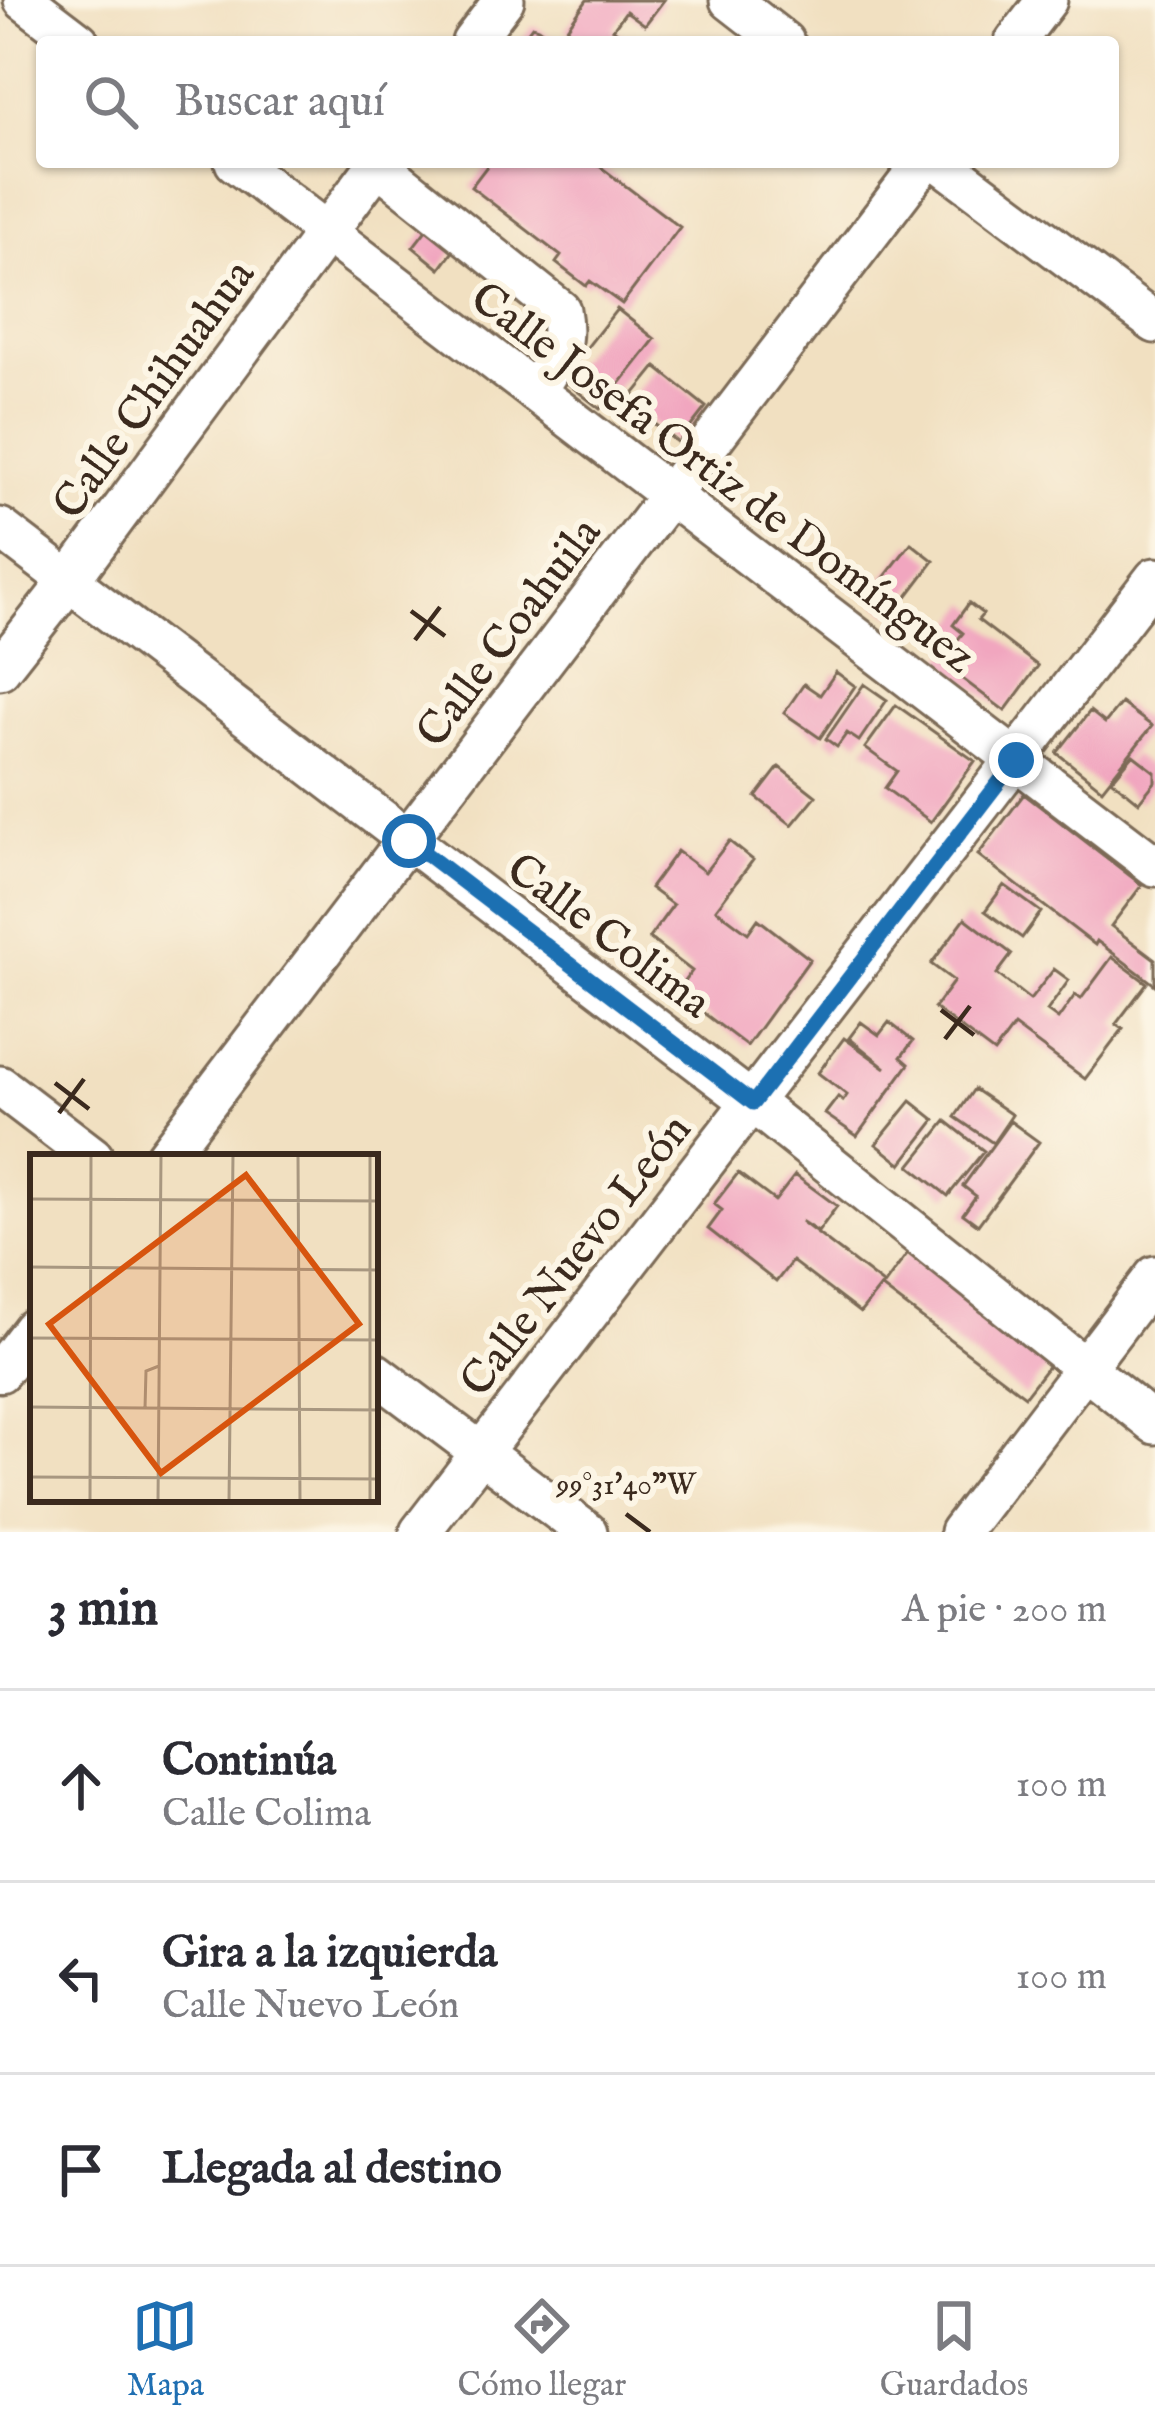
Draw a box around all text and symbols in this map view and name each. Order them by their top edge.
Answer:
search box [36,36,1119,168]
icon: search [78,69,144,135]
text: Buscar aquí [174,74,385,131]
street label: Calle Chihuahua [41,248,269,531]
street label: Calle Josefa Ortiz de Domínguez [458,270,985,687]
street label: Calle Coahuila [405,506,615,759]
route end [989,733,1043,787]
route start [382,814,436,868]
street label: Calle Colima [494,841,722,1033]
street label: Calle Nuevo León [449,1103,705,1409]
inset map [30,1154,378,1502]
text: 99°31'40"W [555,1467,697,1505]
text: 3 min [48,1578,158,1643]
text: A pie · 200 m [902,1586,1107,1635]
text: Continúa [162,1733,336,1790]
icon: ahead [48,1753,114,1819]
text: 100 m [1016,1761,1107,1810]
text: Calle Colima [162,1790,371,1839]
text: Gira a la izquierda [162,1925,497,1982]
icon: left [48,1945,114,2011]
text: 100 m [1016,1953,1107,2002]
text: Calle Nuevo León [162,1982,459,2031]
icon: arrive [48,2137,114,2203]
text: Llegada al destino [162,2141,502,2198]
tab: Mapa [127,2293,204,2407]
tab: Cómo llegar [457,2293,626,2407]
tab: Guardados [880,2293,1028,2407]

